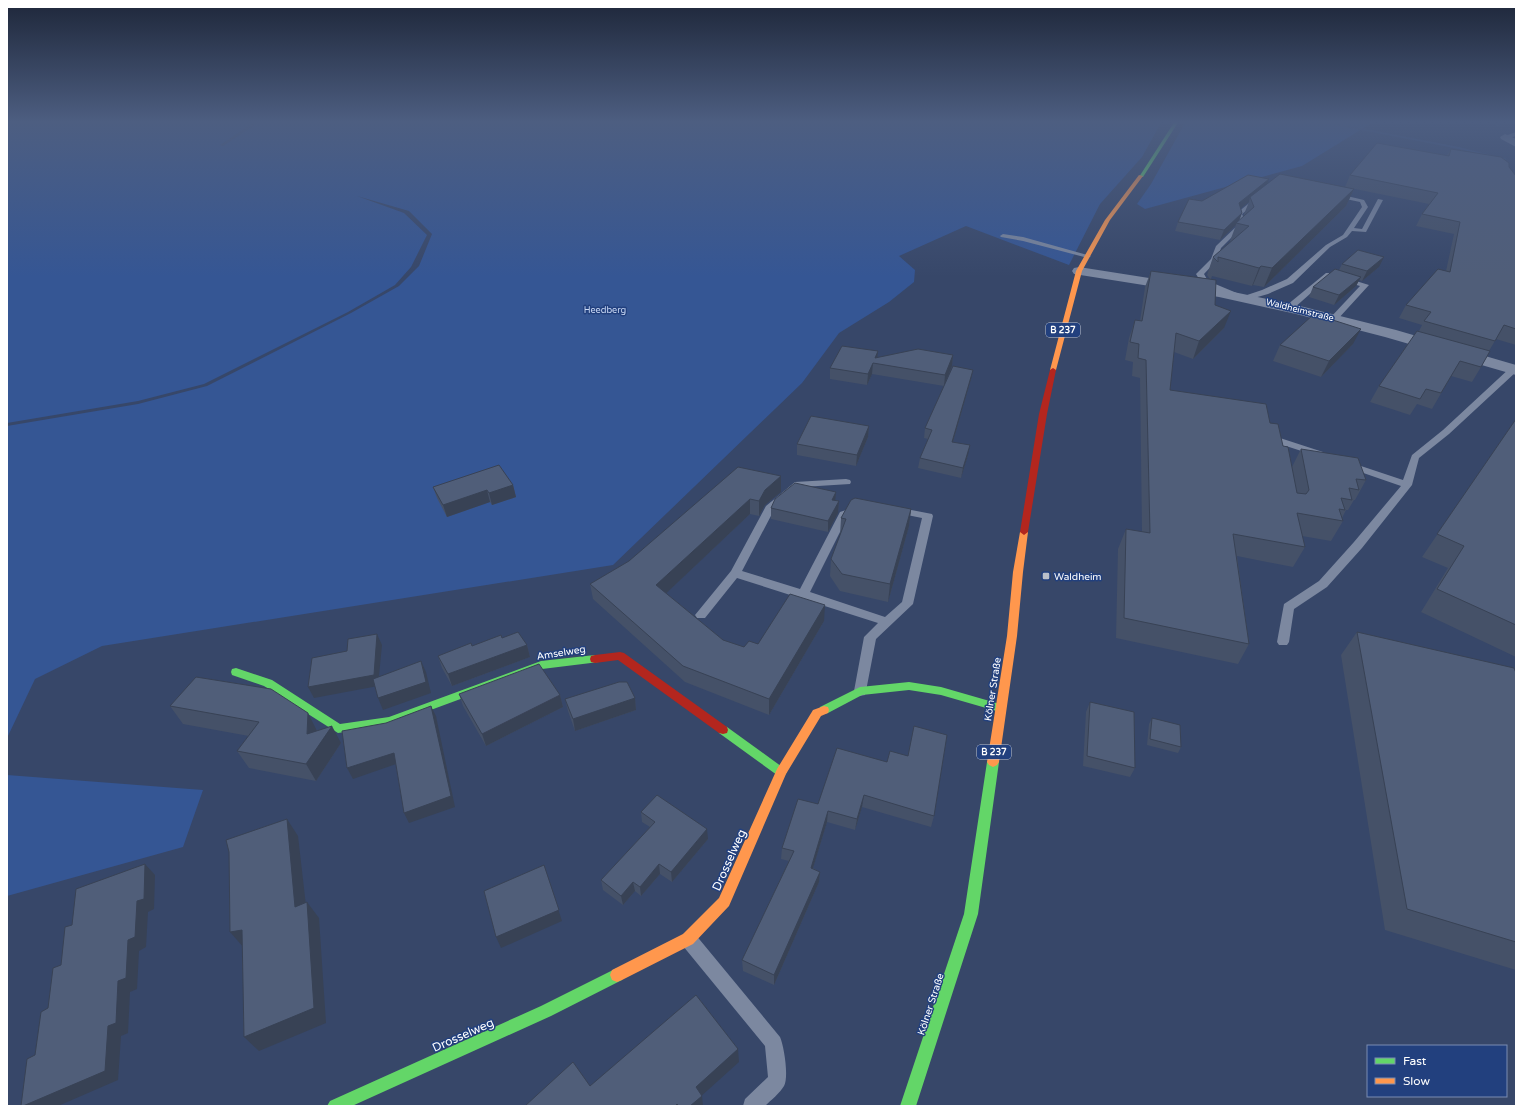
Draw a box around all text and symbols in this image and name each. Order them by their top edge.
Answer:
street label: Waldheimstraße [1265,297,1335,324]
park label: Heedberg [584,305,626,316]
road number: B 237 [1046,323,1080,337]
marker: Waldheim [1041,571,1051,581]
place label: Waldheim [1054,571,1102,583]
street label: Amselweg [536,643,586,663]
street label: Kölner Straße [982,656,1004,722]
road number: B 237 [977,745,1011,759]
street label: Drosselweg [709,827,749,893]
street label: Kölner Straße [915,972,947,1037]
street label: Drosselweg [430,1015,496,1055]
legend [1367,1045,1507,1097]
text: Fast [1403,1054,1427,1068]
text: Slow [1403,1074,1430,1088]

